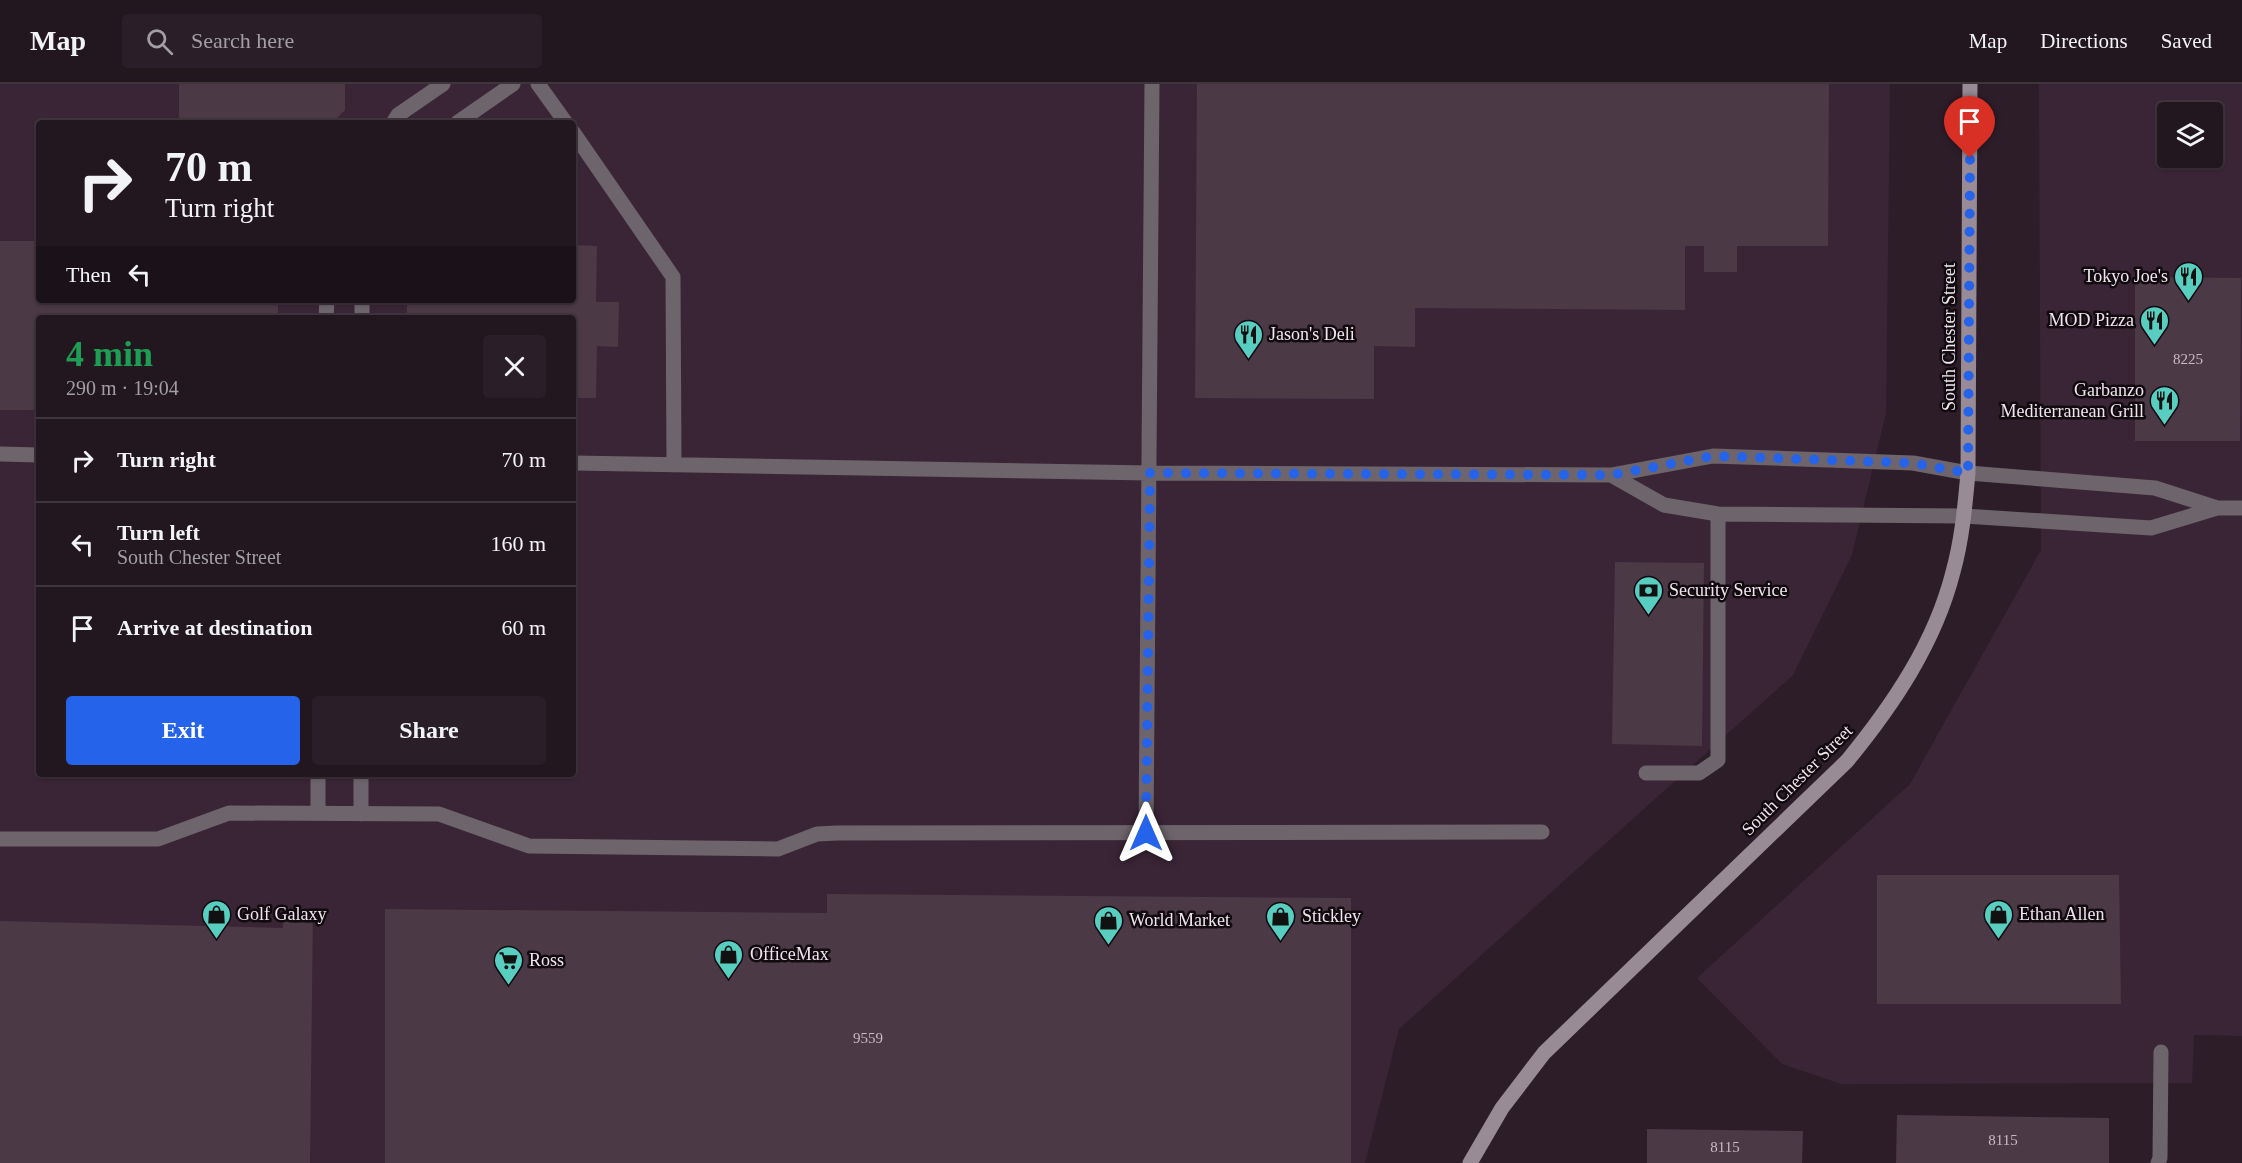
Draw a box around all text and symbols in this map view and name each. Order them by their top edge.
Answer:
search box [122,14,542,68]
text: Map [30,25,86,56]
icon: search [143,25,176,58]
text: Search here [191,28,294,53]
text: Map [1969,29,2007,53]
text: Directions [2040,29,2128,53]
text: Saved [2161,29,2212,53]
pin [1944,96,1995,158]
map controls [2157,102,2223,168]
button: layers [2157,102,2223,168]
icon: arrive [1953,105,1986,138]
icon: right [66,144,144,222]
text: 70 m [165,144,253,190]
text: Turn right [165,193,274,223]
icon: left [123,258,156,291]
restaurant icon: Tokyo Joe's [2173,260,2205,302]
text: Then [66,262,111,287]
street label: South Chester Street [1939,263,1959,411]
place label: Tokyo Joe's [2084,266,2168,286]
restaurant icon: MOD Pizza [2139,304,2171,346]
place label: MOD Pizza [2049,310,2134,330]
restaurant icon: Jason's Deli [1232,318,1264,360]
place label: Jason's Deli [1269,324,1355,344]
text: 4 min [66,334,153,374]
button: close [483,335,546,398]
house number: 8225 [2173,351,2203,367]
text: 290 m · 19:04 [66,377,179,399]
place label: Garbanzo Mediterranean Grill [2001,380,2144,421]
restaurant icon: Garbanzo Mediterranean Grill [2149,384,2181,426]
icon: right [66,444,99,477]
text: Turn right [117,447,216,472]
text: 70 m [501,447,546,472]
text: Turn left [117,520,200,545]
icon: left [66,528,99,561]
text: 160 m [490,531,546,556]
text: South Chester Street [117,546,281,568]
bank icon: Security Service [1632,574,1664,616]
place label: Security Service [1669,580,1787,600]
icon: arrive [66,612,99,645]
text: Arrive at destination [117,615,313,640]
text: 60 m [501,615,546,640]
button: Exit [66,696,300,765]
button: Share [312,696,546,765]
street label: South Chester Street [1738,721,1856,839]
position arrow [1114,801,1178,865]
shop icon: Golf Galaxy [200,898,232,940]
shop icon: Ethan Allen [1982,898,2014,940]
shop icon: Stickley [1265,900,1297,942]
place label: Golf Galaxy [237,904,326,924]
shop icon: World Market [1092,904,1124,946]
place label: Ethan Allen [2019,904,2104,924]
place label: Stickley [1302,906,1361,926]
place label: World Market [1129,910,1230,930]
shop icon: OfficeMax [713,938,745,980]
supermarket icon: Ross [492,944,524,986]
place label: OfficeMax [750,944,829,964]
place label: Ross [529,950,564,970]
house number: 9559 [853,1030,883,1046]
house number: 8115 [1988,1132,2018,1148]
house number: 8115 [1710,1139,1740,1155]

